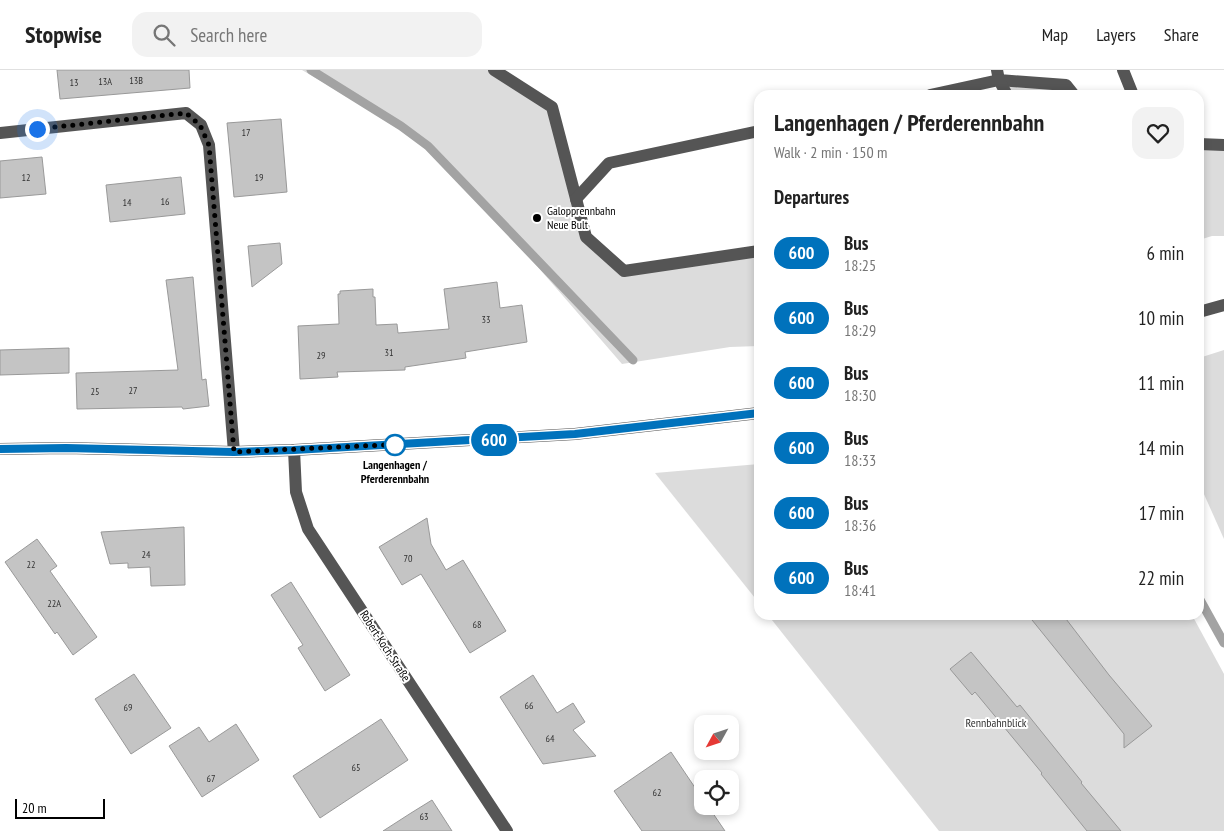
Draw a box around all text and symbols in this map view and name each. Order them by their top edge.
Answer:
search box [132,12,482,57]
text: Stopwise [25,19,102,50]
icon: search [150,21,178,49]
text: Search here [190,23,267,47]
text: Map [1042,23,1068,46]
text: Layers [1096,23,1136,46]
text: Share [1164,23,1199,46]
house number: 13B [129,74,143,87]
house number: 13A [98,75,112,88]
house number: 13 [70,76,79,89]
text: Langenhagen / Pferderennbahn [774,107,1044,138]
button: heart [1132,107,1184,159]
your location [25,117,50,142]
house number: 17 [242,126,251,139]
text: Walk · 2 min · 150 m [774,142,887,162]
house number: 12 [22,171,31,184]
house number: 19 [255,171,264,184]
text: Departures [774,185,849,209]
house number: 16 [161,195,170,208]
house number: 14 [123,196,132,209]
place label: Galopprennbahn Neue Bult [547,203,615,232]
marker: Galopprennbahn Neue Bult [531,212,543,224]
text: Bus [844,231,868,255]
text: 600 [789,241,814,264]
text: 6 min [1147,241,1184,265]
text: 18:25 [844,255,876,275]
text: Bus [844,296,868,320]
text: 600 [789,306,814,329]
text: 10 min [1138,306,1184,330]
house number: 33 [482,313,491,326]
text: 18:29 [844,320,876,340]
house number: 31 [385,346,394,359]
house number: 29 [317,349,326,362]
text: Bus [844,361,868,385]
text: 600 [789,371,814,394]
text: 11 min [1138,371,1184,395]
house number: 27 [129,384,138,397]
house number: 25 [91,385,100,398]
text: 18:30 [844,385,876,405]
line badge: 600 [465,424,523,456]
text: Bus [844,426,868,450]
text: 600 [481,428,507,451]
marker: Langenhagen / Pferderennbahn [384,434,406,456]
text: 600 [789,436,814,459]
text: 14 min [1138,436,1184,460]
text: 18:33 [844,450,876,470]
place label: Langenhagen / Pferderennbahn [361,457,429,486]
text: Bus [844,491,868,515]
text: 600 [789,501,814,524]
text: 17 min [1139,501,1184,525]
text: 18:36 [844,515,876,535]
house number: 24 [142,548,151,561]
house number: 70 [404,552,413,565]
text: Bus [844,556,868,580]
house number: 22 [27,558,36,571]
text: 600 [789,566,814,589]
text: 22 min [1138,566,1184,590]
text: 18:41 [844,580,876,600]
house number: 22A [47,597,61,610]
street label: Robert-Koch-Straße [357,607,414,684]
house number: 68 [473,618,482,631]
house number: 66 [525,699,534,712]
house number: 69 [124,701,133,714]
north arrow [694,715,739,760]
map controls [694,715,739,815]
park label: Rennbahnblick [966,715,1027,730]
house number: 64 [546,732,555,745]
house number: 65 [352,761,361,774]
button: locate [694,770,739,815]
house number: 67 [207,772,216,785]
house number: 62 [653,786,662,799]
scale bar [15,796,105,819]
text: 20 m [22,799,47,817]
house number: 63 [420,810,429,823]

